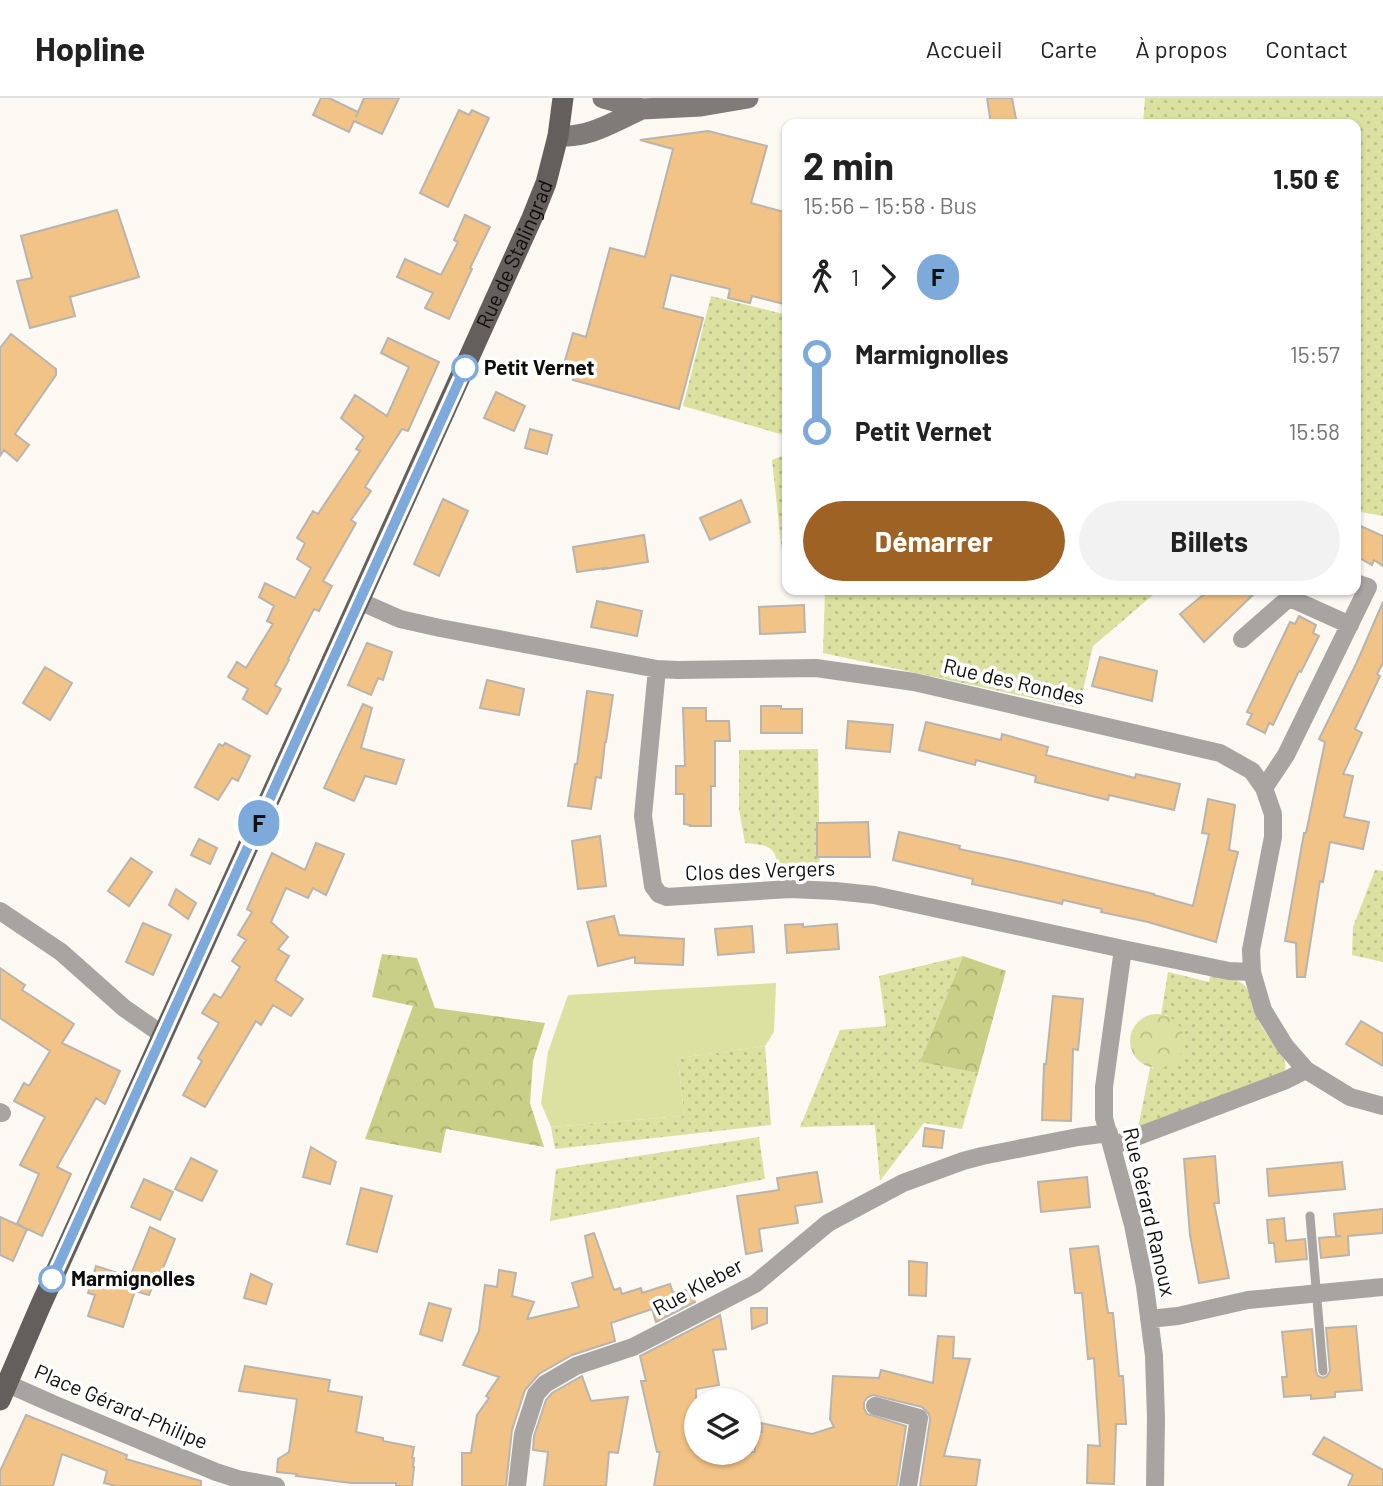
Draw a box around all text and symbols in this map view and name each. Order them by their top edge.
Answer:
text: Hopline [35,28,145,68]
text: Accueil [926,34,1002,63]
text: Carte [1040,34,1097,63]
text: À propos [1135,34,1227,63]
text: Contact [1265,34,1348,63]
text: 2 min [803,142,894,188]
text: 1.50 € [1273,163,1340,194]
street label: Rue de Stalingrad [470,176,557,332]
text: 15:56 – 15:58 · Bus [803,191,977,219]
icon: walk [803,258,841,296]
icon: forward [869,258,907,296]
text: F [931,262,945,291]
text: 1 [851,263,859,291]
text: Marmignolles [855,338,1008,369]
text: 15:57 [1290,340,1340,368]
place label: Petit Vernet [484,354,595,379]
marker: Petit Vernet [452,355,478,381]
text: Petit Vernet [855,415,992,446]
text: 15:58 [1289,417,1340,445]
button: Démarrer [803,501,1065,581]
button: Billets [1079,501,1340,581]
street label: Rue des Rondes [941,652,1087,709]
line badge: F [236,800,282,846]
text: F [252,808,266,837]
street label: Clos des Vergers [684,854,835,885]
street label: Rue Gérard Ranoux [1119,1125,1182,1299]
street label: Rue Kleber [648,1251,747,1320]
place label: Marmignolles [71,1265,195,1290]
marker: Marmignolles [39,1266,65,1292]
street label: Place Gérard-Philipe [31,1358,212,1453]
map controls [684,1388,761,1465]
button: layers [684,1388,761,1465]

